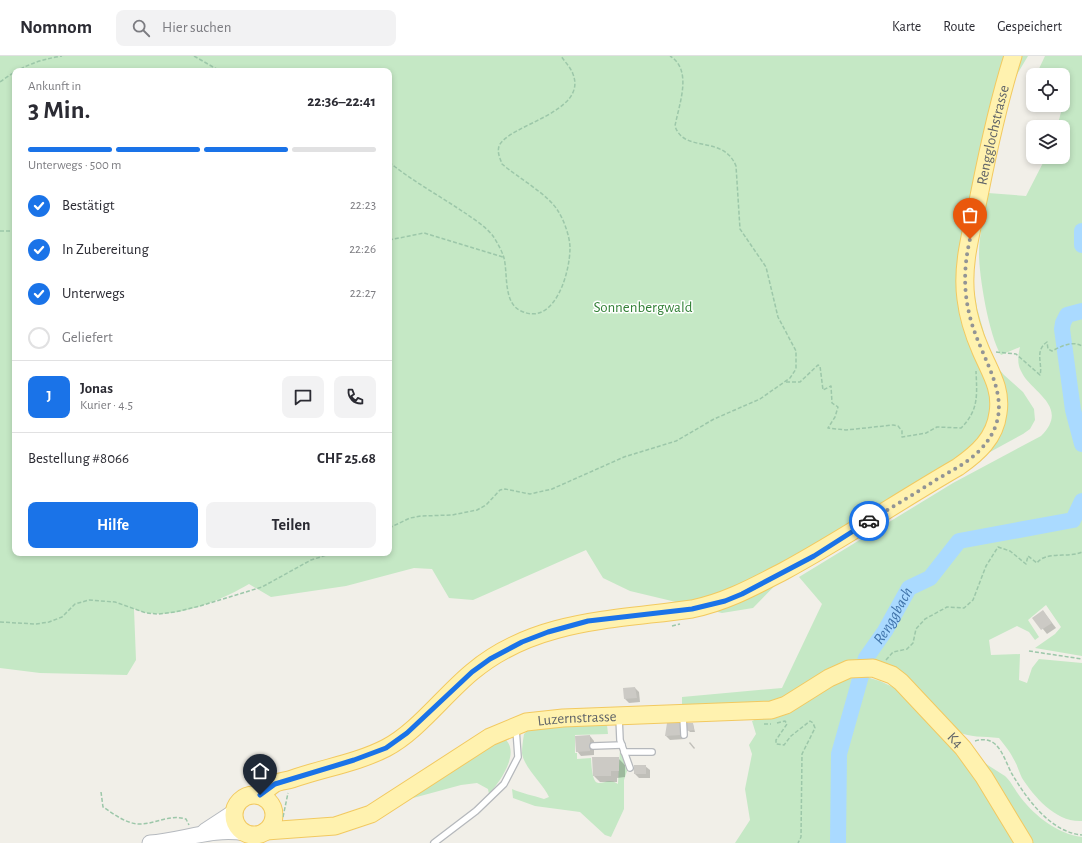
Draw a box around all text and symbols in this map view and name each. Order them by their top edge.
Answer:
search box [116,10,396,46]
icon: search [130,17,152,39]
text: Nomnom [20,18,92,37]
text: Hier suchen [162,20,232,35]
text: Karte [892,20,921,34]
text: Route [943,20,975,34]
text: Gespeichert [997,20,1062,34]
map controls [1026,68,1070,164]
button: locate [1026,68,1070,112]
text: Ankunft in [28,80,81,93]
street label: Rengglochstrasse [974,83,1012,186]
text: 22:36–22:41 [307,94,376,109]
text: 3 Min. [28,97,90,123]
button: layers [1026,120,1070,164]
text: Unterwegs · 500 m [28,159,121,172]
icon: check [28,195,50,217]
text: Bestätigt [62,198,115,213]
pin [953,198,987,239]
text: 22:23 [350,199,376,212]
icon: bag [959,204,981,226]
icon: check [28,239,50,261]
text: In Zubereitung [62,242,149,257]
text: 22:26 [349,243,376,256]
icon: check [28,283,50,305]
text: Unterwegs [62,286,125,301]
text: 22:27 [350,287,376,300]
park label: Sonnenbergwald [593,300,693,315]
text: Geliefert [62,330,113,345]
button: chat [282,376,324,418]
button: phone [334,376,376,418]
text: Jonas [80,381,113,396]
text: J [46,389,52,404]
text: Kurier · 4.5 [80,399,133,412]
text: Bestellung #8066 [28,451,129,466]
text: CHF 25.68 [317,451,376,466]
courier [849,501,889,541]
button: Hilfe [28,502,198,548]
button: Teilen [206,502,376,548]
icon: car [858,510,880,532]
water label: Renggbach [870,585,916,647]
street label: Luzernstrasse [537,708,617,728]
street label: K4 [945,729,966,751]
pin [243,754,277,795]
icon: home [249,760,271,782]

